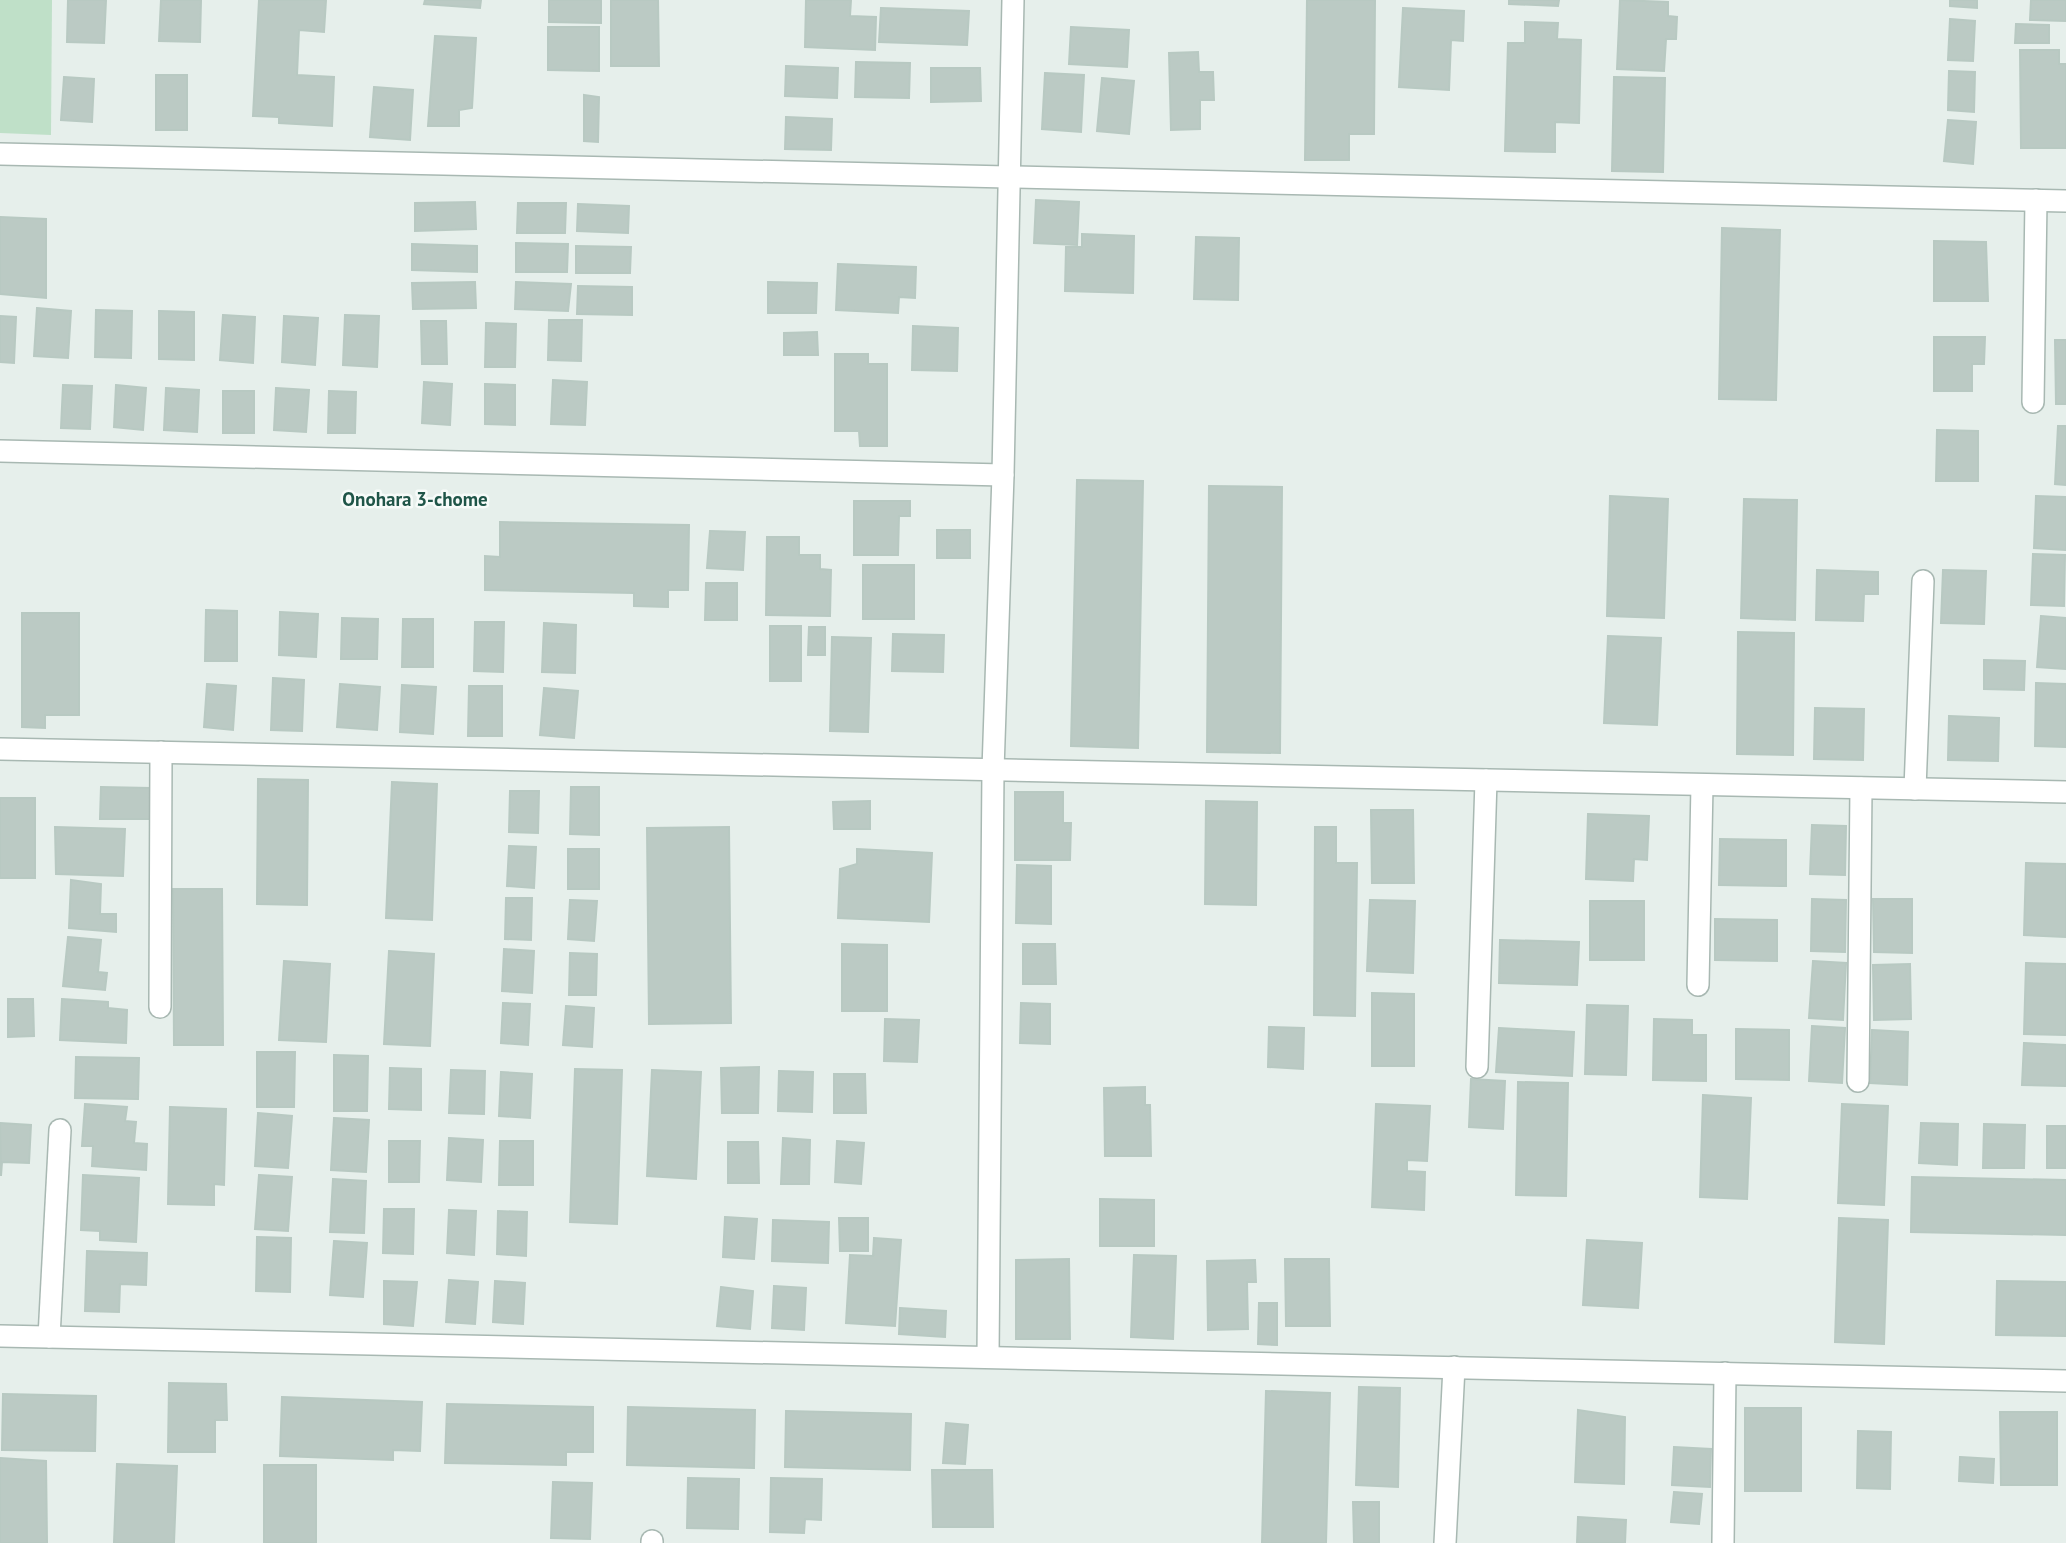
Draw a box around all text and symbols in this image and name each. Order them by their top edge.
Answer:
district label: Onohara 3-chome [342,487,488,511]

